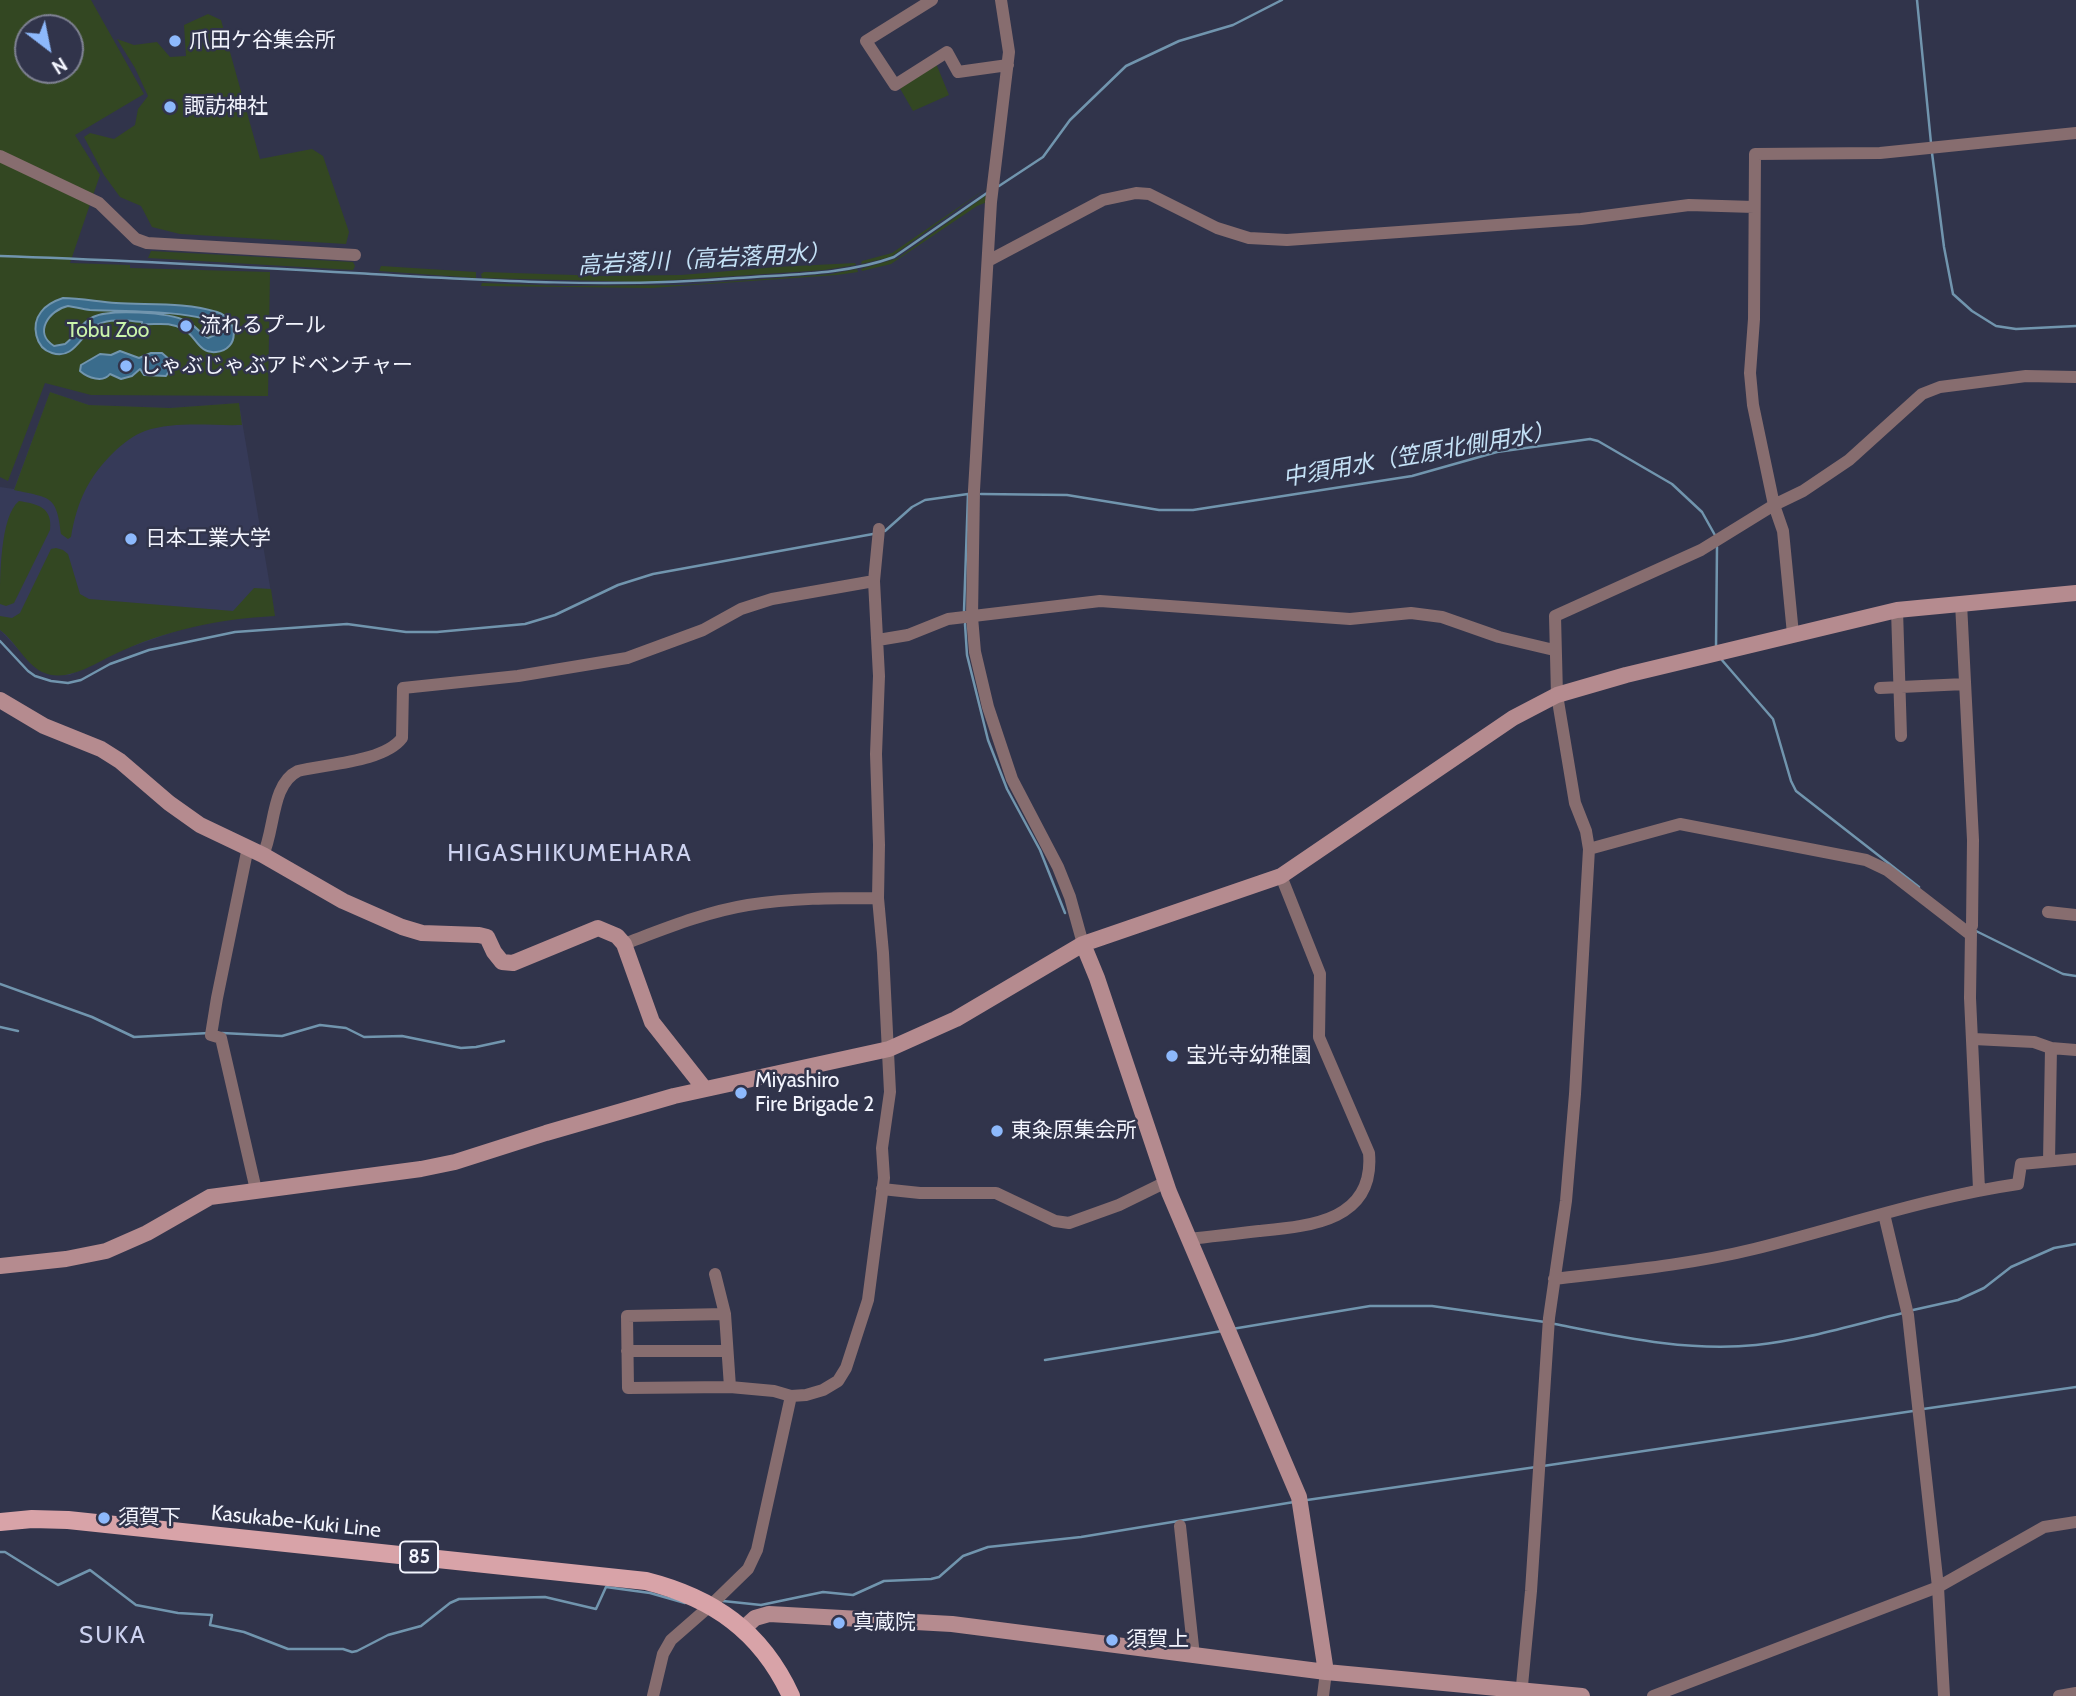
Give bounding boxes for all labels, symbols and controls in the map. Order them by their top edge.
north arrow [14,14,84,84]
place label: 爪田ケ谷集会所 [189,28,336,54]
marker: 爪田ケ谷集会所 [167,33,183,49]
text: N [48,52,71,79]
place label: 諏訪神社 [184,94,268,120]
marker: 諏訪神社 [162,99,178,115]
water label: 高岩落川（高岩落用水） [577,240,831,280]
place label: 流れるプール [200,313,326,339]
park label: Tobu Zoo [67,318,149,344]
marker: 流れるプール [178,318,194,334]
place label: じゃぶじゃぶアドベンチャー [140,353,413,379]
marker: じゃぶじゃぶアドベンチャー [118,358,134,374]
water label: 中須用水（笠原北側用水） [1281,417,1557,493]
place label: 日本工業大学 [145,526,271,552]
marker: 日本工業大学 [123,531,139,547]
district label: HIGASHIKUMEHARA [449,840,691,868]
place label: 宝光寺幼稚園 [1186,1043,1312,1069]
marker: 宝光寺幼稚園 [1164,1048,1180,1064]
place label: Miyashiro Fire Brigade 2 [755,1068,874,1118]
marker: Miyashiro Fire Brigade 2 [733,1085,749,1101]
place label: 東粂原集会所 [1011,1118,1137,1144]
marker: 東粂原集会所 [989,1123,1005,1139]
street label: Kasukabe-Kuki Line [210,1501,382,1543]
place label: 須賀下 [118,1505,181,1531]
marker: 須賀下 [96,1510,112,1526]
road number: 85 [400,1541,438,1572]
place label: 真蔵院 [853,1610,916,1636]
marker: 真蔵院 [831,1615,847,1631]
district label: SUKA [80,1622,146,1650]
place label: 須賀上 [1126,1627,1189,1653]
marker: 須賀上 [1104,1632,1120,1648]

